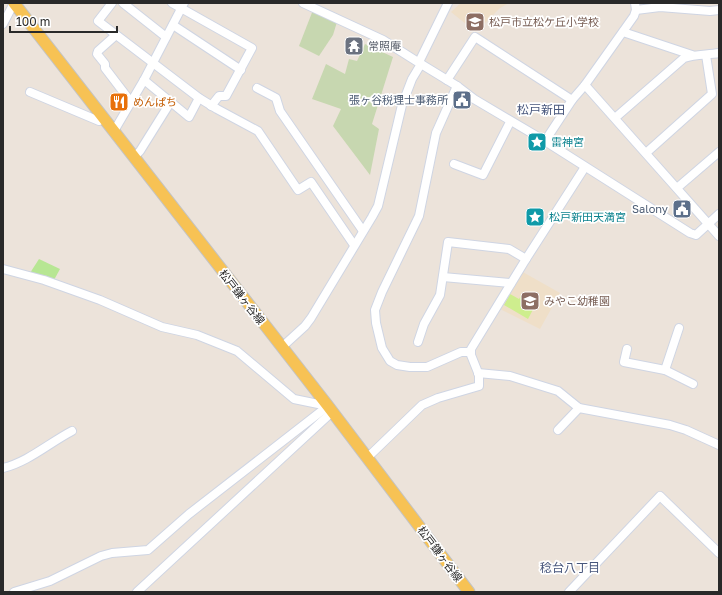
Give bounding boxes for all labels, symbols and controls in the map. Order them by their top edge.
scale bar [10,8,117,34]
school or university icon: 松戸市立松ケ丘小学校 [464,11,486,33]
text: 100 m [16,14,50,29]
place label: 松戸市立松ケ丘小学校 [489,15,599,28]
temple icon: 常照庵 [343,35,365,57]
place label: 常照庵 [368,39,401,52]
public building icon: 張ヶ谷税理士事務所 [451,89,473,111]
restaurant icon: めんぱち [108,91,130,113]
place label: 張ヶ谷税理士事務所 [349,93,449,106]
place label: めんぱち [133,95,177,108]
district label: 松戸新田 [517,102,565,117]
place icon: 雷神宮 [526,131,548,153]
place label: 雷神宮 [551,135,584,148]
public building icon: Salony [671,198,693,220]
place label: Salony [632,202,668,215]
place icon: 松戸新田天満宮 [524,206,546,228]
place label: 松戸新田天満宮 [549,210,626,223]
street label: 松戸鎌ヶ谷線 [217,267,268,327]
school or university icon: みやこ幼稚園 [519,290,541,312]
place label: みやこ幼稚園 [544,294,610,307]
street label: 松戸鎌ヶ谷線 [415,523,465,584]
district label: 稔台八丁目 [540,560,600,575]

